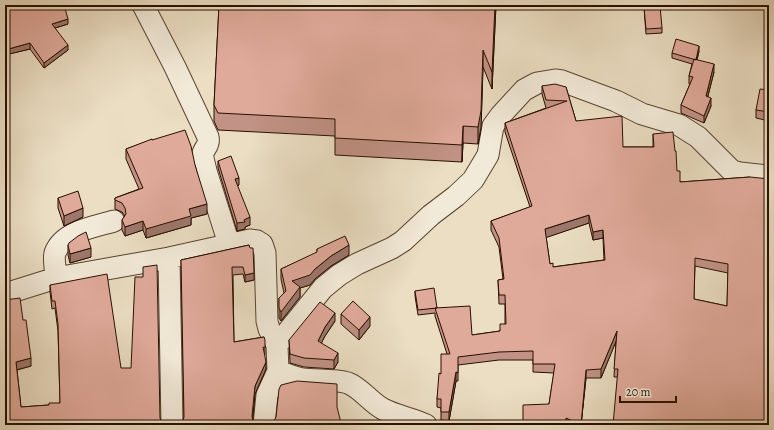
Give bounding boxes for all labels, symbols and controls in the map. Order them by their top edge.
scale bar [620,378,676,404]
text: 20 m [626,384,650,400]

